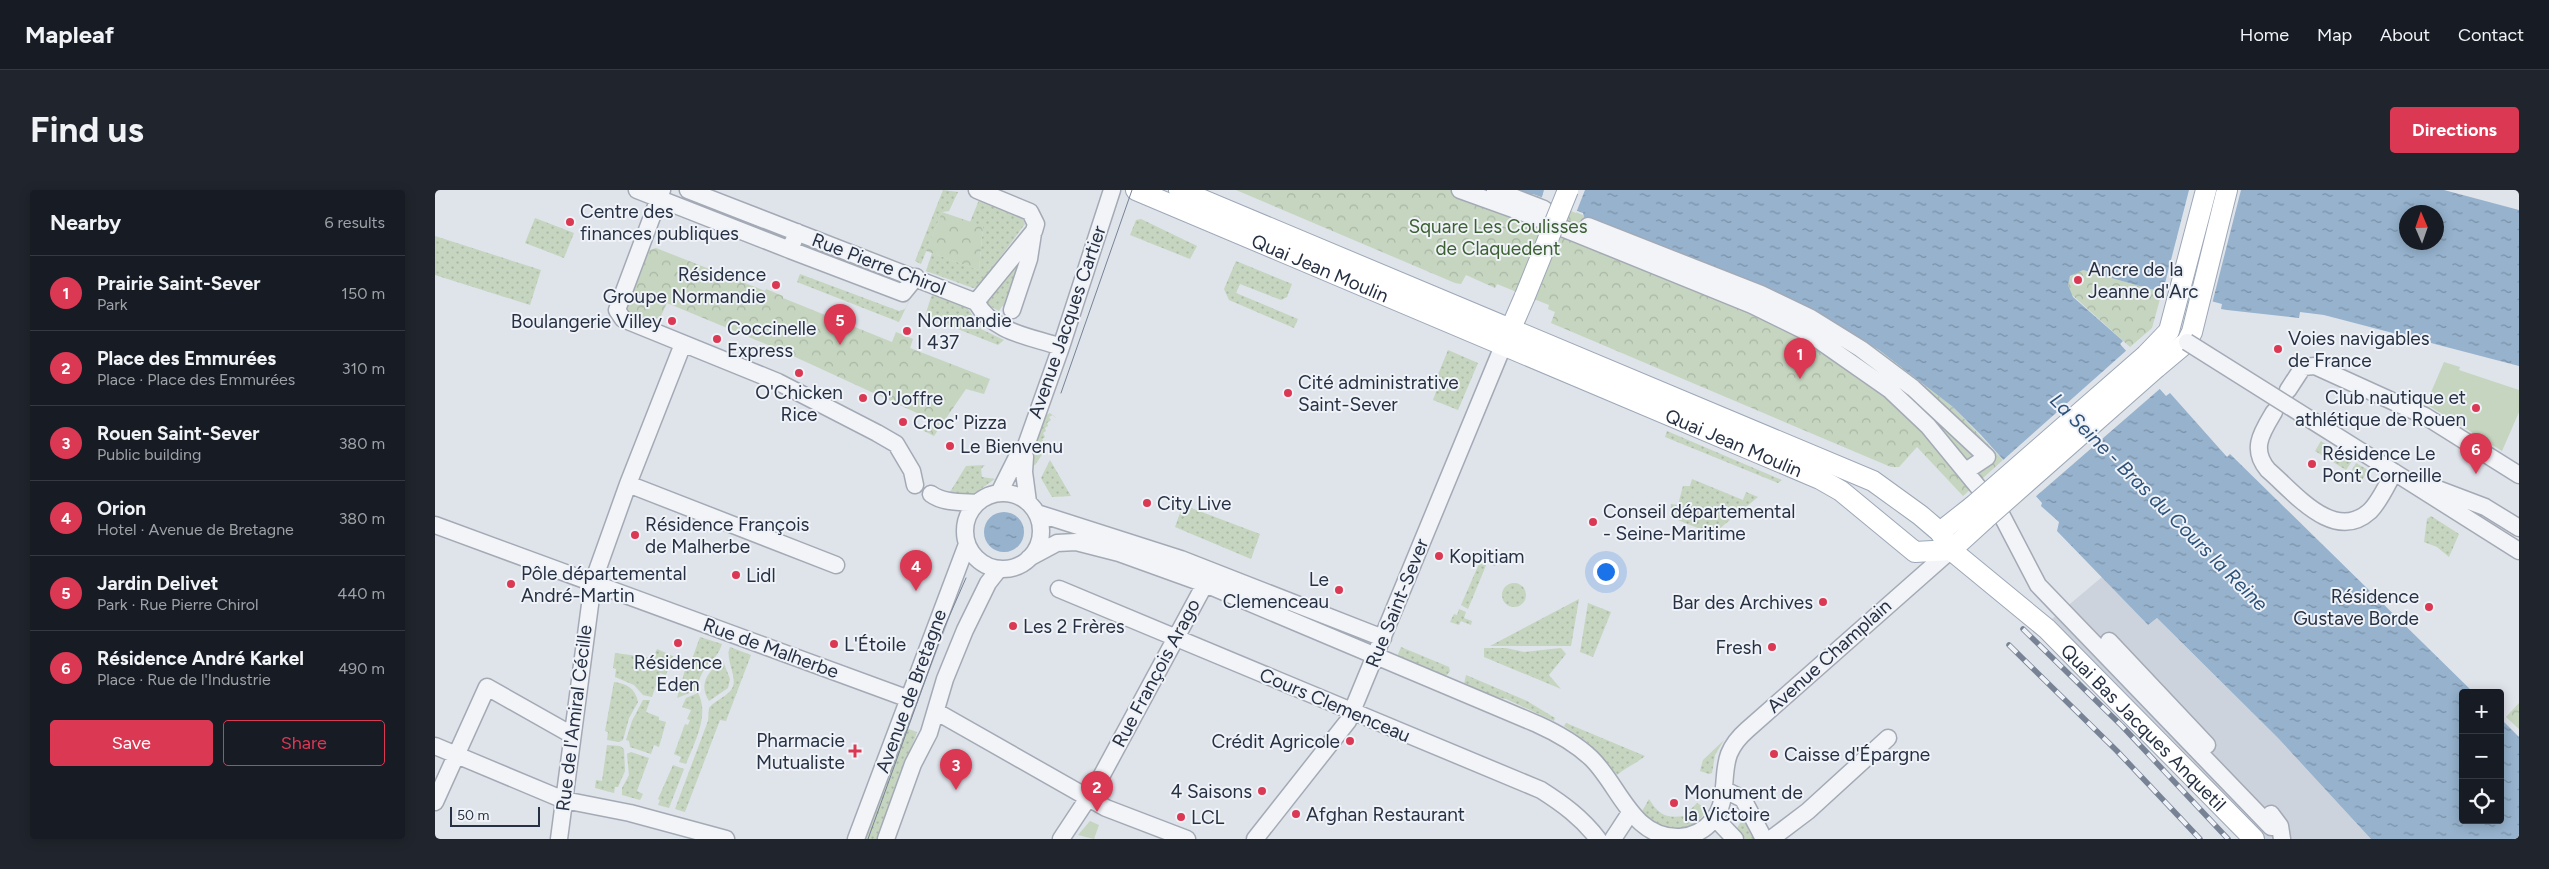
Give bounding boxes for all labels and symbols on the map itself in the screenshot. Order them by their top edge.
place label: Centre des finances publiques [580,200,739,245]
north arrow [2399,205,2444,250]
park label: Square Les Coulisses de Claquedent [1408,215,1588,260]
marker: Centre des finances publiques [564,216,576,228]
street label: Avenue Jacques Cartier [1023,222,1111,421]
street label: Rue Pierre Chirol [809,228,949,300]
street label: Quai Jean Moulin [1248,229,1392,307]
place label: Ancre de la Jeanne d'Arc [2088,258,2199,303]
place label: Résidence Groupe Normandie [603,263,766,308]
marker: Ancre de la Jeanne d'Arc [2072,274,2084,286]
marker: Résidence Groupe Normandie [770,279,782,291]
pin: 5 [824,304,856,345]
place label: Normandie I 437 [917,309,1012,354]
place label: Boulangerie Villey [511,310,662,333]
marker: Boulangerie Villey [666,315,678,327]
place label: Coccinelle Express [727,317,816,362]
marker: Normandie I 437 [901,325,913,337]
place label: Voies navigables de France [2288,327,2430,372]
marker: Coccinelle Express [711,333,723,345]
pin: 1 [1784,338,1816,379]
marker: Voies navigables de France [2272,343,2284,355]
marker: O'Chicken Rice [793,367,805,379]
place label: Cité administrative Saint-Sever [1298,371,1459,416]
place label: O'Chicken Rice [755,381,843,426]
place label: Club nautique et athlétique de Rouen [2295,386,2466,431]
place label: O'Joffre [873,387,943,410]
marker: Cité administrative Saint-Sever [1282,387,1294,399]
water label: La Seine - Bras du Cours la Reine [2045,388,2273,616]
marker: O'Joffre [857,392,869,404]
marker: Club nautique et athlétique de Rouen [2470,402,2482,414]
street label: Quai Jean Moulin [1662,404,1806,482]
place label: Croc' Pizza [913,411,1007,434]
marker: Croc' Pizza [897,416,909,428]
pin: 6 [2460,433,2492,474]
place label: Le Bienvenu [960,435,1063,458]
marker: Le Bienvenu [944,440,956,452]
place label: Résidence Le Pont Corneille [2322,442,2442,487]
marker: Résidence Le Pont Corneille [2306,458,2318,470]
place label: City Live [1157,492,1231,515]
marker: City Live [1141,497,1153,509]
place label: Conseil départemental - Seine-Maritime [1603,500,1795,545]
place label: Résidence François de Malherbe [645,513,810,558]
marker: Conseil départemental - Seine-Maritime [1587,516,1599,528]
marker: Résidence François de Malherbe [629,529,641,541]
street label: Rue Saint-Sever [1361,535,1434,671]
place label: Kopitiam [1449,545,1525,568]
pin: 4 [900,550,932,591]
marker: Kopitiam [1433,550,1445,562]
your location [1593,559,1619,585]
place label: Pôle départemental André-Martin [521,562,687,607]
place label: Lidl [746,564,776,587]
place label: Le Clemenceau [1223,568,1329,613]
marker: Lidl [730,569,742,581]
marker: Pôle départemental André-Martin [505,578,517,590]
marker: Le Clemenceau [1333,584,1345,596]
place label: Résidence Gustave Borde [2293,585,2419,630]
place label: Bar des Archives [1672,591,1813,614]
street label: Avenue Champlain [1762,594,1896,718]
street label: Rue François Arago [1107,595,1205,751]
marker: Bar des Archives [1817,596,1829,608]
marker: Résidence Gustave Borde [2423,601,2435,613]
street label: Avenue de Bretagne [871,606,951,776]
street label: Rue de Malherbe [700,613,842,683]
place label: Les 2 Frères [1023,615,1125,638]
marker: Les 2 Frères [1007,620,1019,632]
street label: Rue de l'Amiral Cécille [551,623,597,813]
place label: L'Étoile [844,633,906,656]
place label: Fresh [1716,636,1762,659]
marker: Résidence Eden [672,637,684,649]
marker: L'Étoile [828,638,840,650]
street label: Quai Bas Jacques Anquetil [2056,639,2231,816]
marker: Fresh [1766,641,1778,653]
place label: Résidence Eden [634,651,722,696]
street label: Cours Clemenceau [1256,663,1414,747]
place label: Pharmacie Mutualiste [756,729,845,774]
place label: Crédit Agricole [1211,730,1340,753]
marker: Crédit Agricole [1344,735,1356,747]
place label: Caisse d'Épargne [1784,743,1930,766]
marker: Pharmacie Mutualiste [849,745,861,757]
marker: Caisse d'Épargne [1768,748,1780,760]
pin: 3 [940,749,972,790]
pin: 2 [1081,771,1113,812]
place label: 4 Saisons [1170,780,1252,803]
place label: Monument de la Victoire [1684,781,1803,826]
marker: 4 Saisons [1256,785,1268,797]
marker: Monument de la Victoire [1668,797,1680,809]
place label: Afghan Restaurant [1306,803,1465,826]
scale bar [450,804,540,827]
place label: LCL [1191,806,1225,829]
marker: Afghan Restaurant [1290,808,1302,820]
marker: LCL [1175,811,1187,823]

